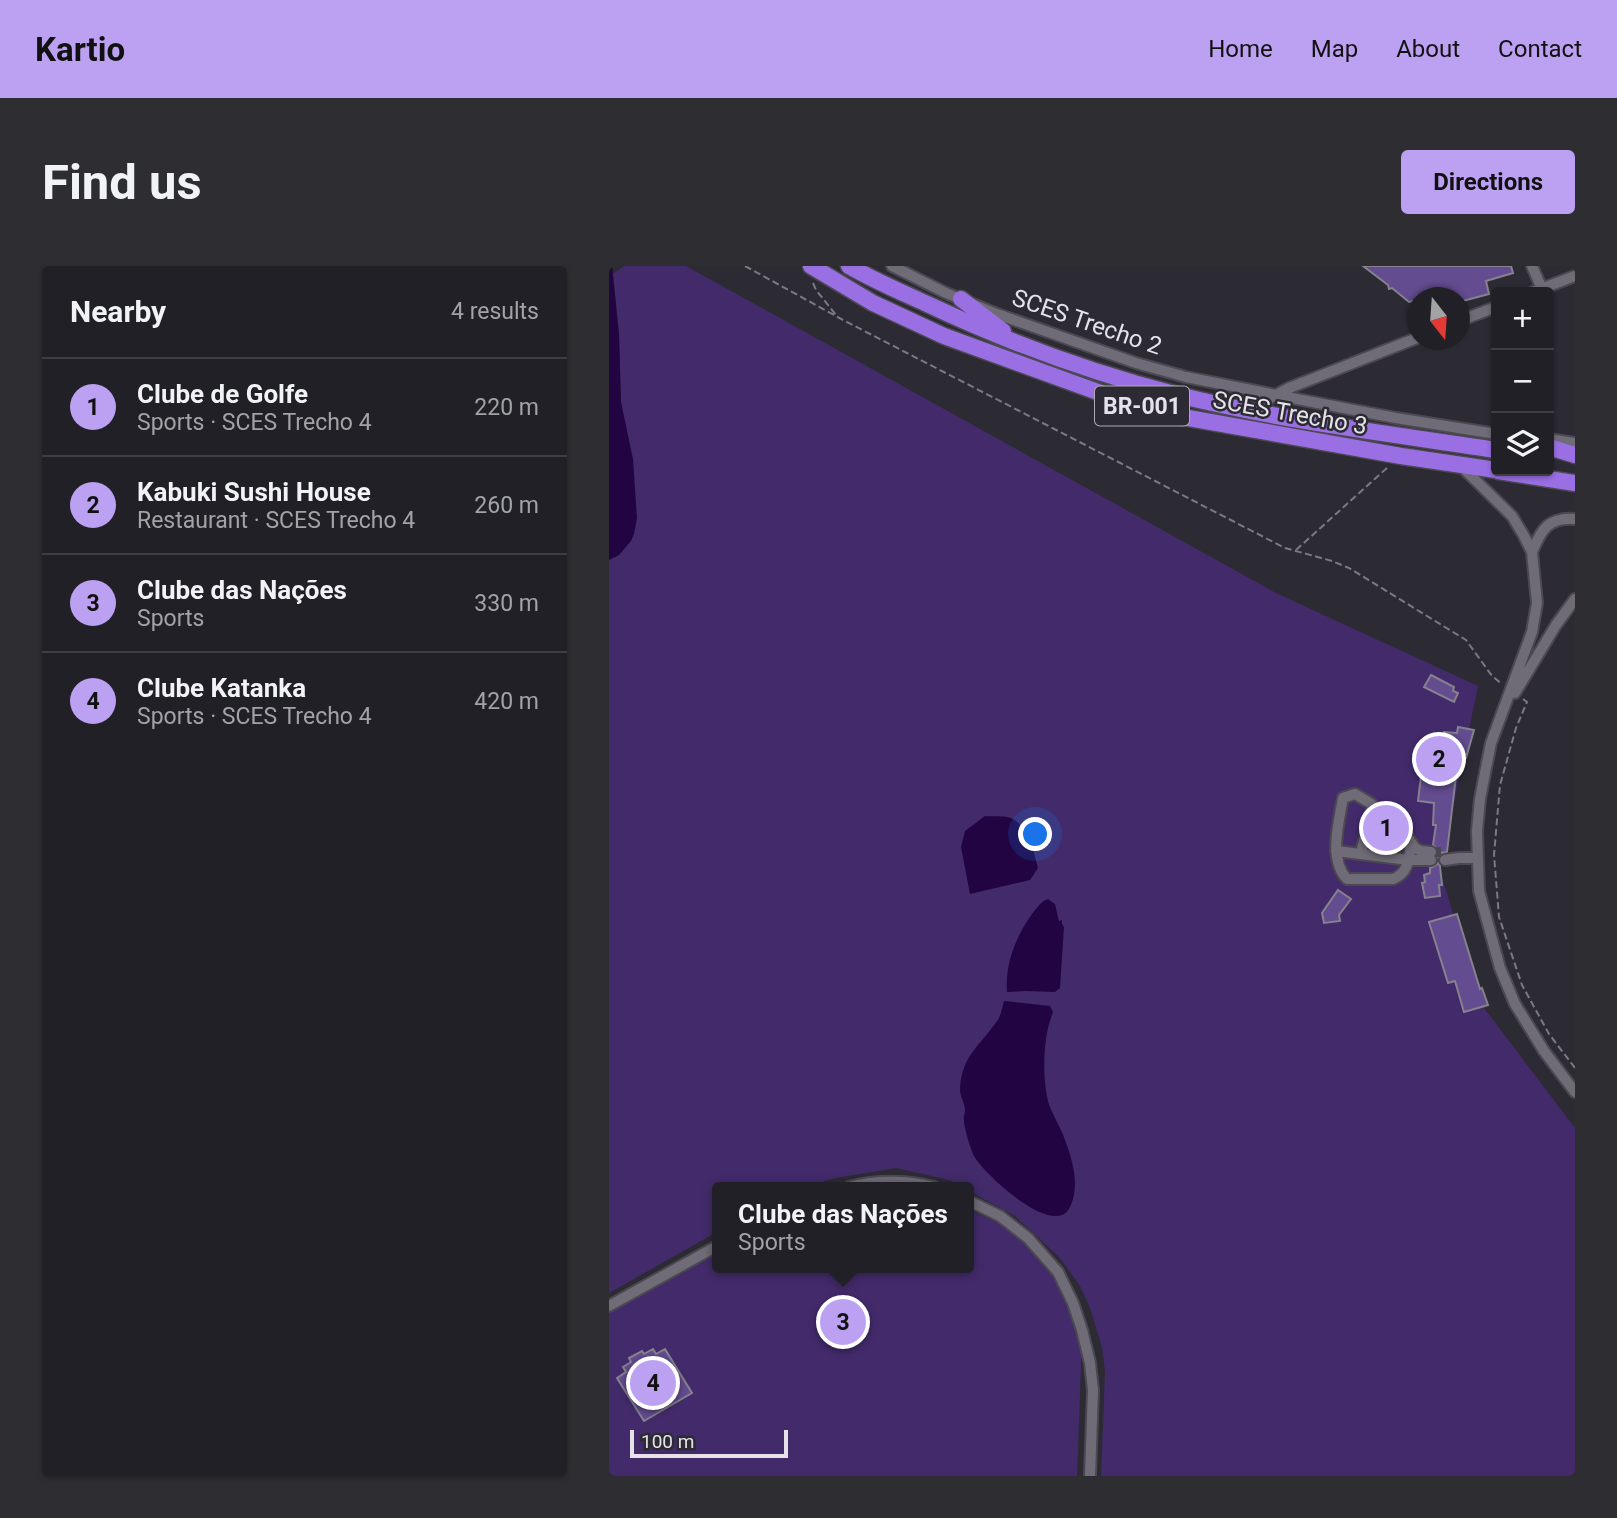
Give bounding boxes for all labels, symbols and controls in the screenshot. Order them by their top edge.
text: Kartio [35,30,125,69]
text: Home [1208,35,1273,63]
text: Map [1311,35,1358,63]
text: About [1396,35,1460,63]
text: Contact [1498,35,1582,63]
button: Directions [1401,150,1575,214]
text: Find us [42,154,202,211]
street label: SCES Trecho 2 [1009,283,1165,361]
north arrow [1407,287,1470,350]
map controls [1491,287,1554,476]
button: + [1491,287,1554,350]
text: Nearby [70,294,166,329]
text: 4 results [451,298,539,325]
button: − [1491,350,1554,413]
text: Clube de Golfe [137,379,308,409]
road number: BR-001 [1095,386,1189,426]
street label: SCES Trecho 3 [1211,386,1369,440]
text: 1 [86,394,100,421]
text: 220 m [474,394,539,421]
text: Sports · SCES Trecho 4 [137,409,372,436]
button: layers [1491,413,1554,476]
text: Kabuki Sushi House [137,477,371,507]
text: 2 [86,492,100,519]
text: 260 m [474,492,539,519]
text: Restaurant · SCES Trecho 4 [137,507,415,534]
text: Clube das Nações [137,575,347,605]
text: 3 [86,590,100,617]
text: 330 m [474,590,539,617]
text: Sports [137,605,204,632]
text: Clube Katanka [137,673,306,703]
text: 4 [86,688,100,715]
text: 420 m [474,688,539,715]
text: Sports · SCES Trecho 4 [137,703,372,730]
pin: 2 [1416,733,1462,785]
pin: 1 [1363,802,1409,854]
your location [1018,817,1052,851]
popup [712,1182,974,1273]
text: Clube das Nações [738,1199,948,1229]
text: Sports [738,1229,806,1256]
pin: 3 [820,1296,866,1348]
pin: 4 [630,1357,676,1409]
scale bar [630,1427,787,1459]
text: 100 m [641,1430,694,1453]

